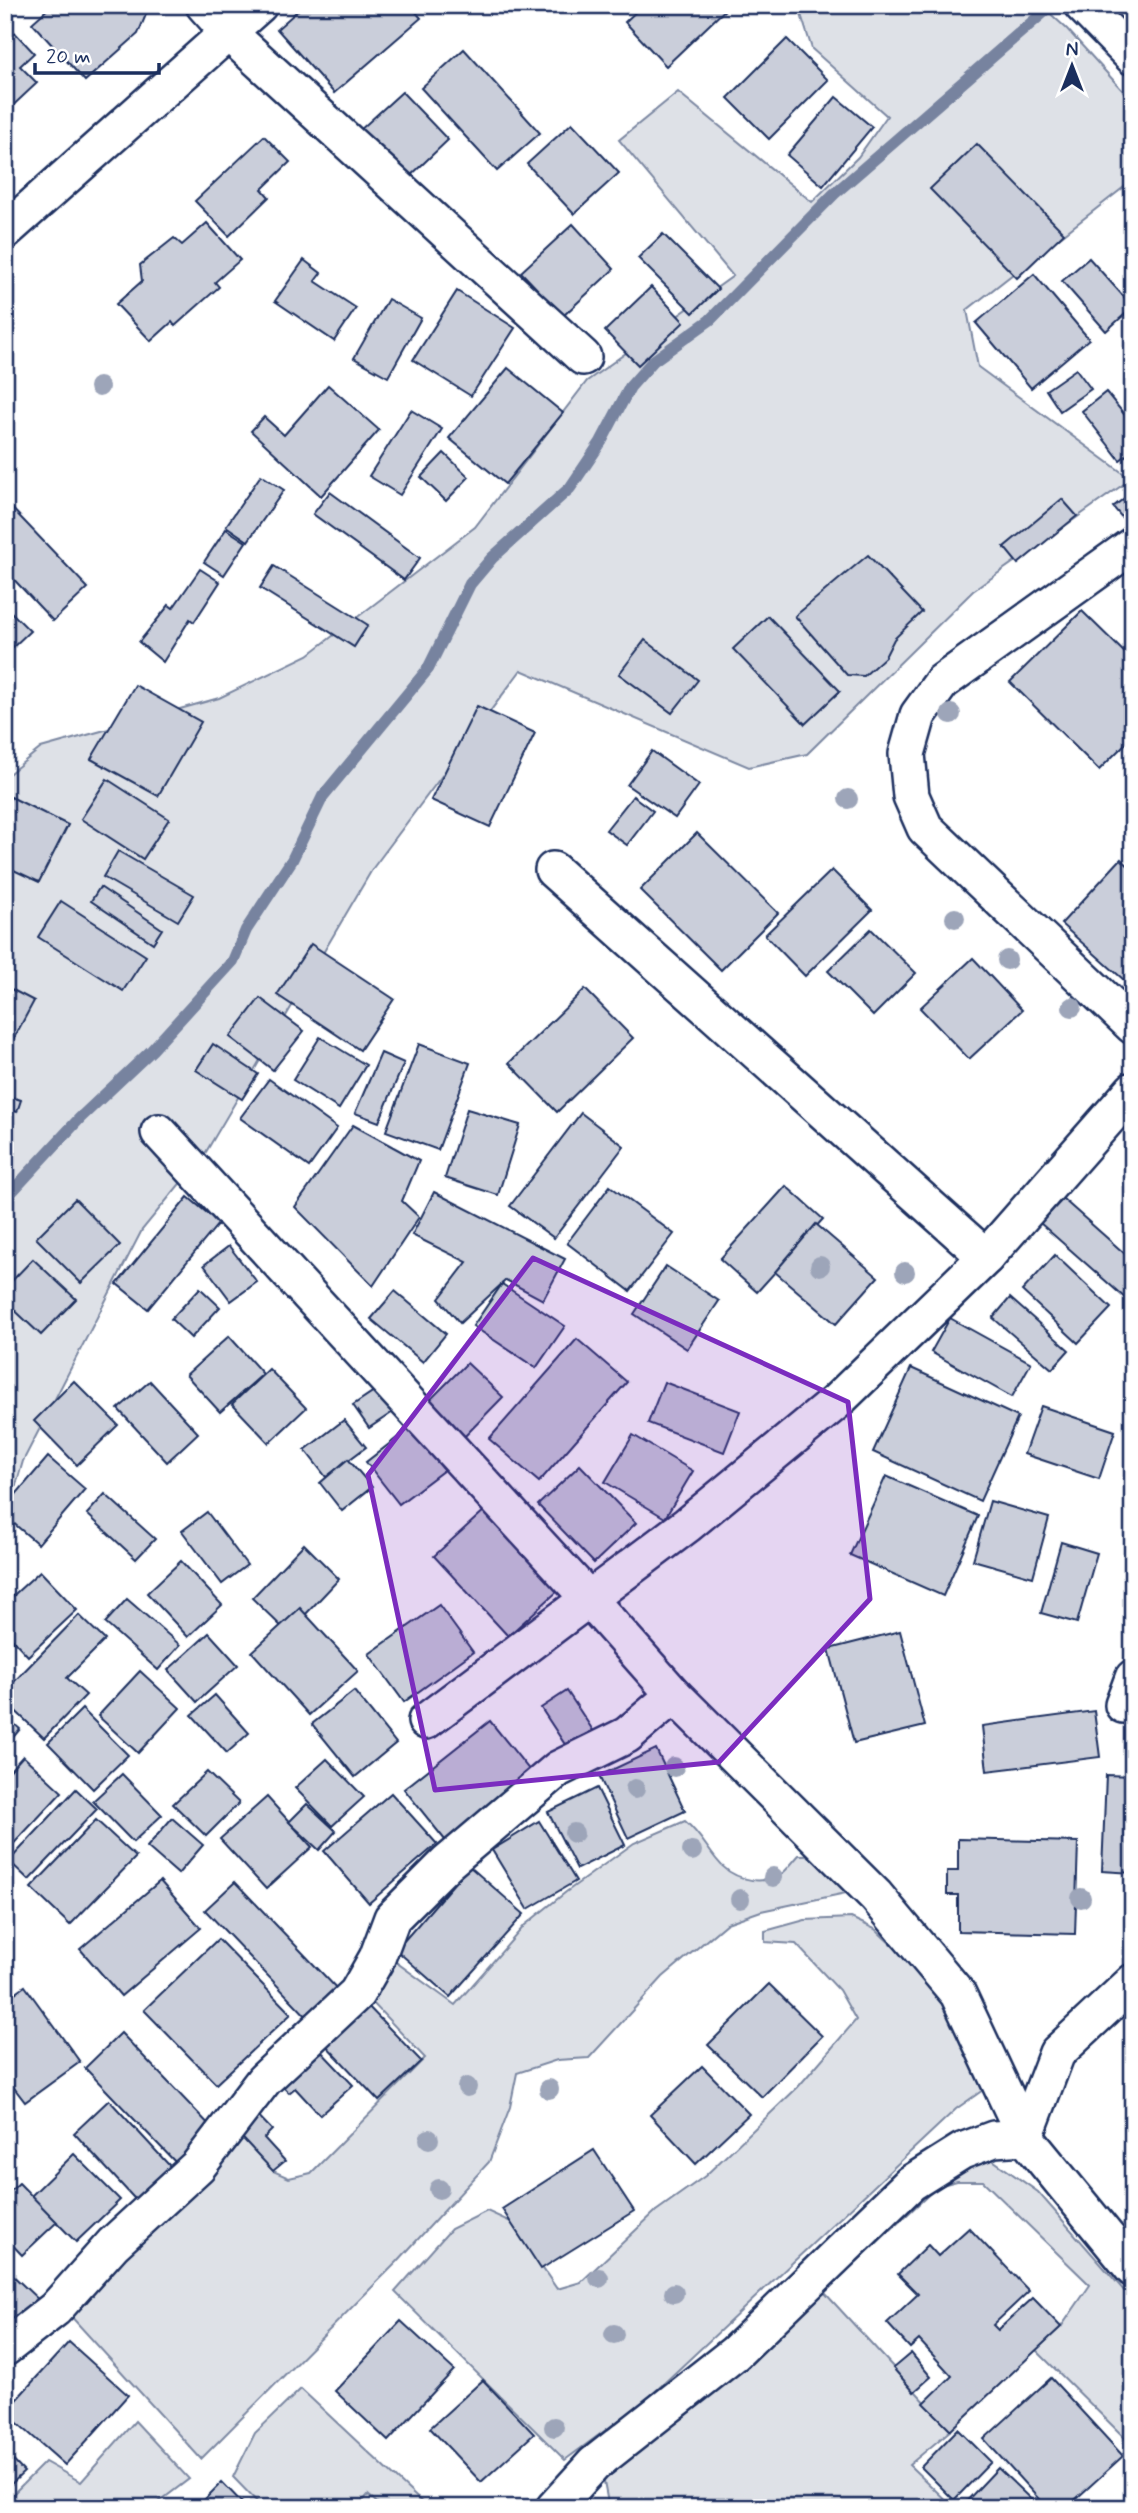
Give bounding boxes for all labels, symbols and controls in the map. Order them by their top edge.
scale bar [35,32,159,76]
north arrow [1036,32,1106,102]
text: N [1066,38,1078,63]
text: 20 m [46,43,91,71]

